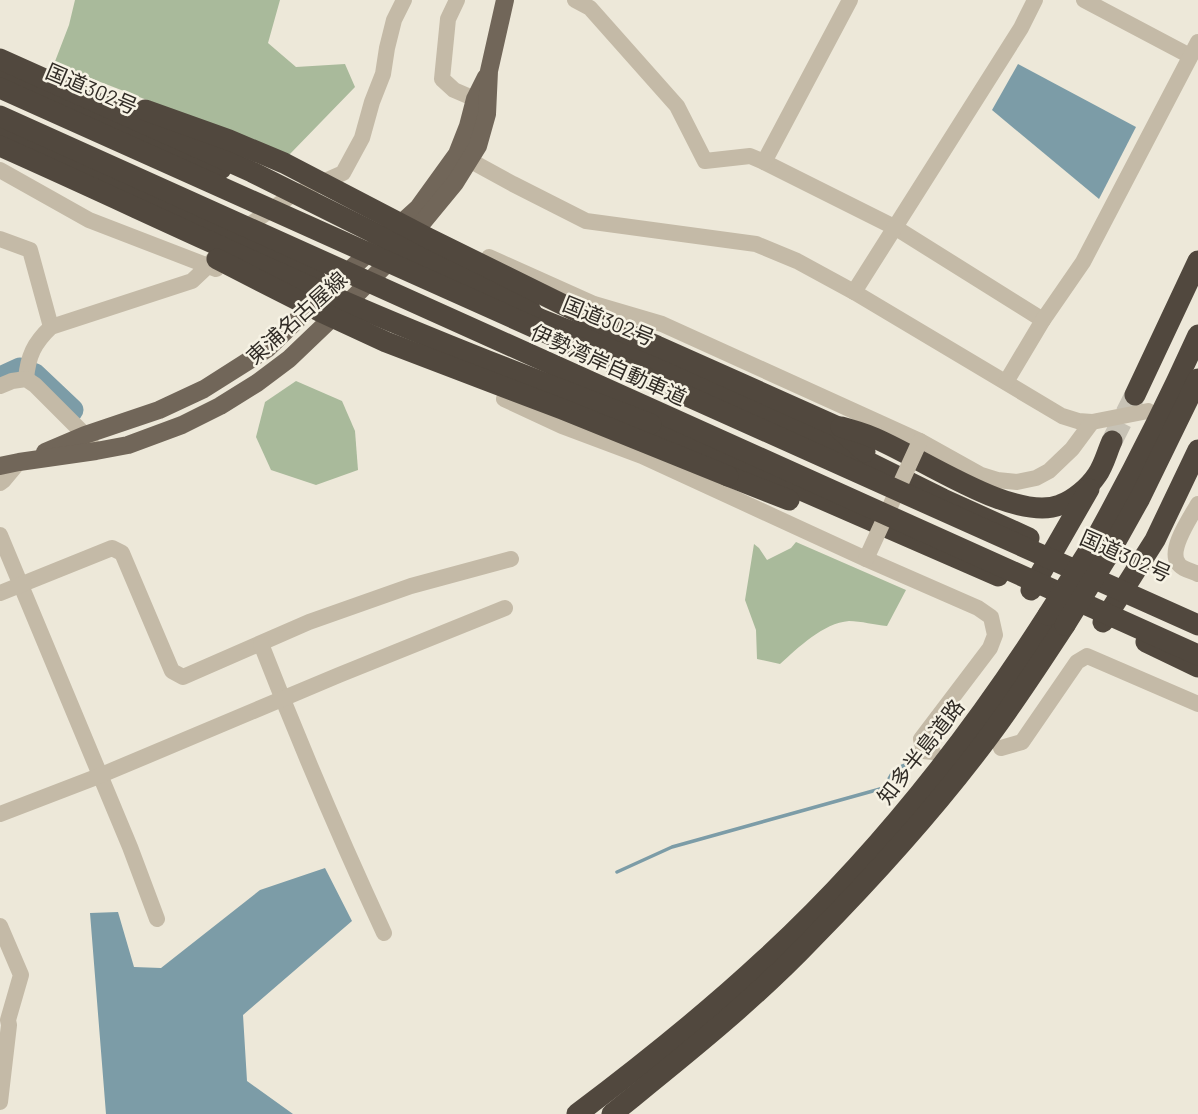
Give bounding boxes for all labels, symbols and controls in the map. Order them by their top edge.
street label: 国道302号 [43,58,141,118]
street label: 東浦名古屋線 [241,266,351,368]
street label: 国道302号 [559,290,659,350]
street label: 伊勢湾岸自動車道 [527,318,691,410]
street label: 国道302号 [1077,524,1175,586]
street label: 知多半島道路 [871,694,969,808]

